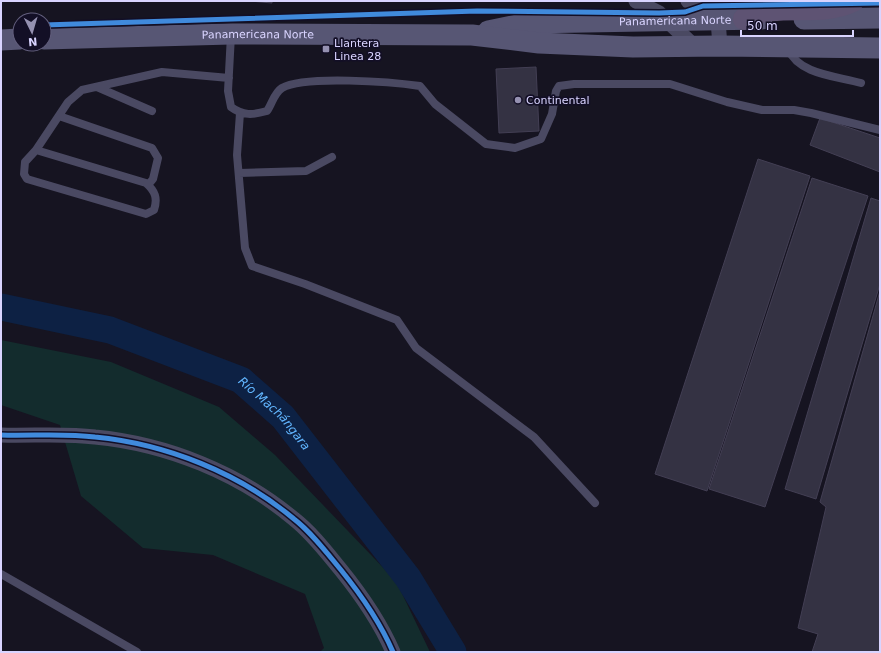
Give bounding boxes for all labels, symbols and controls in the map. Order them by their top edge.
north arrow [12,12,52,52]
scale bar [741,12,853,38]
street label: Panamericana Norte [619,14,732,28]
text: 50 m [747,19,778,33]
street label: Panamericana Norte [202,28,314,42]
text: N [28,35,38,48]
place label: Llantera Linea 28 [334,37,381,63]
marker: Llantera Linea 28 [321,44,331,54]
place label: Continental [526,94,590,107]
marker: Continental [513,95,523,105]
water label: Río Machángara [236,374,313,453]

